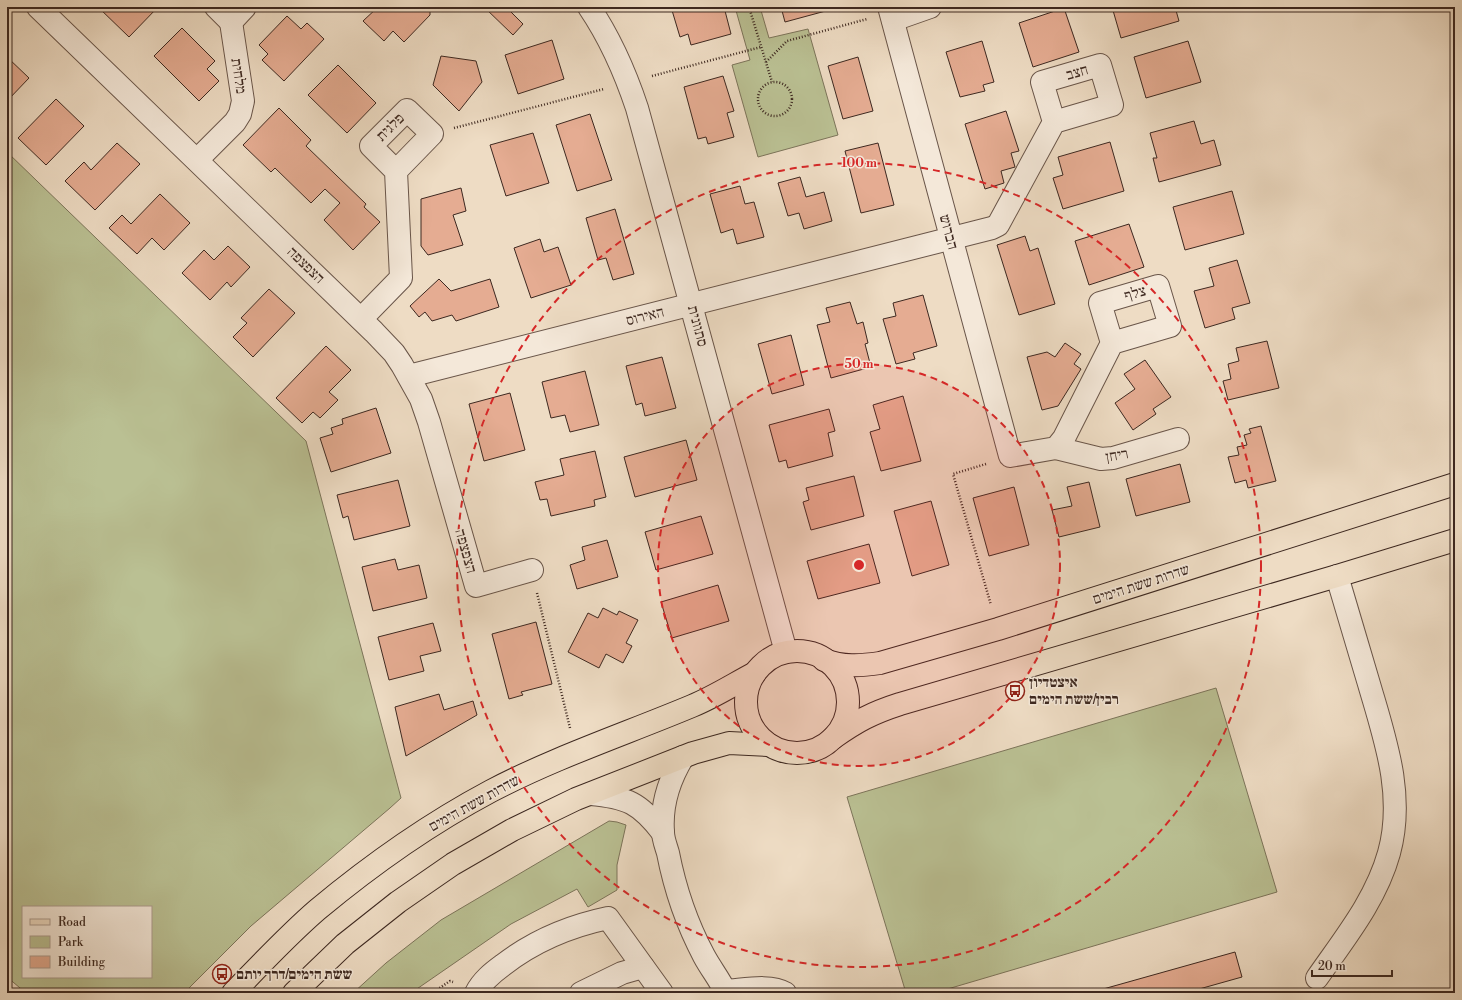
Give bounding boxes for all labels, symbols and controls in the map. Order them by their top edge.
street label: מלחית [226,57,251,95]
street label: חצב [1064,60,1091,85]
street label: פלגית [372,109,409,146]
text: 100 m [841,156,877,171]
street label: הברוש [935,212,962,252]
street label: הצפצפה [283,243,329,288]
street label: צלף [1122,281,1148,306]
street label: האירוס [624,303,666,330]
street label: סתוונית [683,303,712,349]
text: 50 m [844,357,874,372]
street label: ריחן [1104,444,1130,467]
street label: הצפצפה [450,527,481,576]
centre of rings [852,558,866,572]
street label: שדרות ששת הימים [1090,560,1192,609]
place label: איצטדיון רבין/ששת הימים [1029,673,1119,709]
bus stop icon: איצטדיון רבין/ששת הימים [1004,680,1026,702]
street label: שדרות ששת הימים [426,771,523,836]
legend [22,906,152,978]
text: Road [58,915,86,930]
text: Park [58,935,84,950]
scale bar [1312,952,1392,978]
text: Building [57,955,106,970]
text: 20 m [1318,959,1346,974]
bus stop icon: ששת הימים/דרך יותם [211,963,233,985]
place label: ששת הימים/דרך יותם [236,965,352,984]

